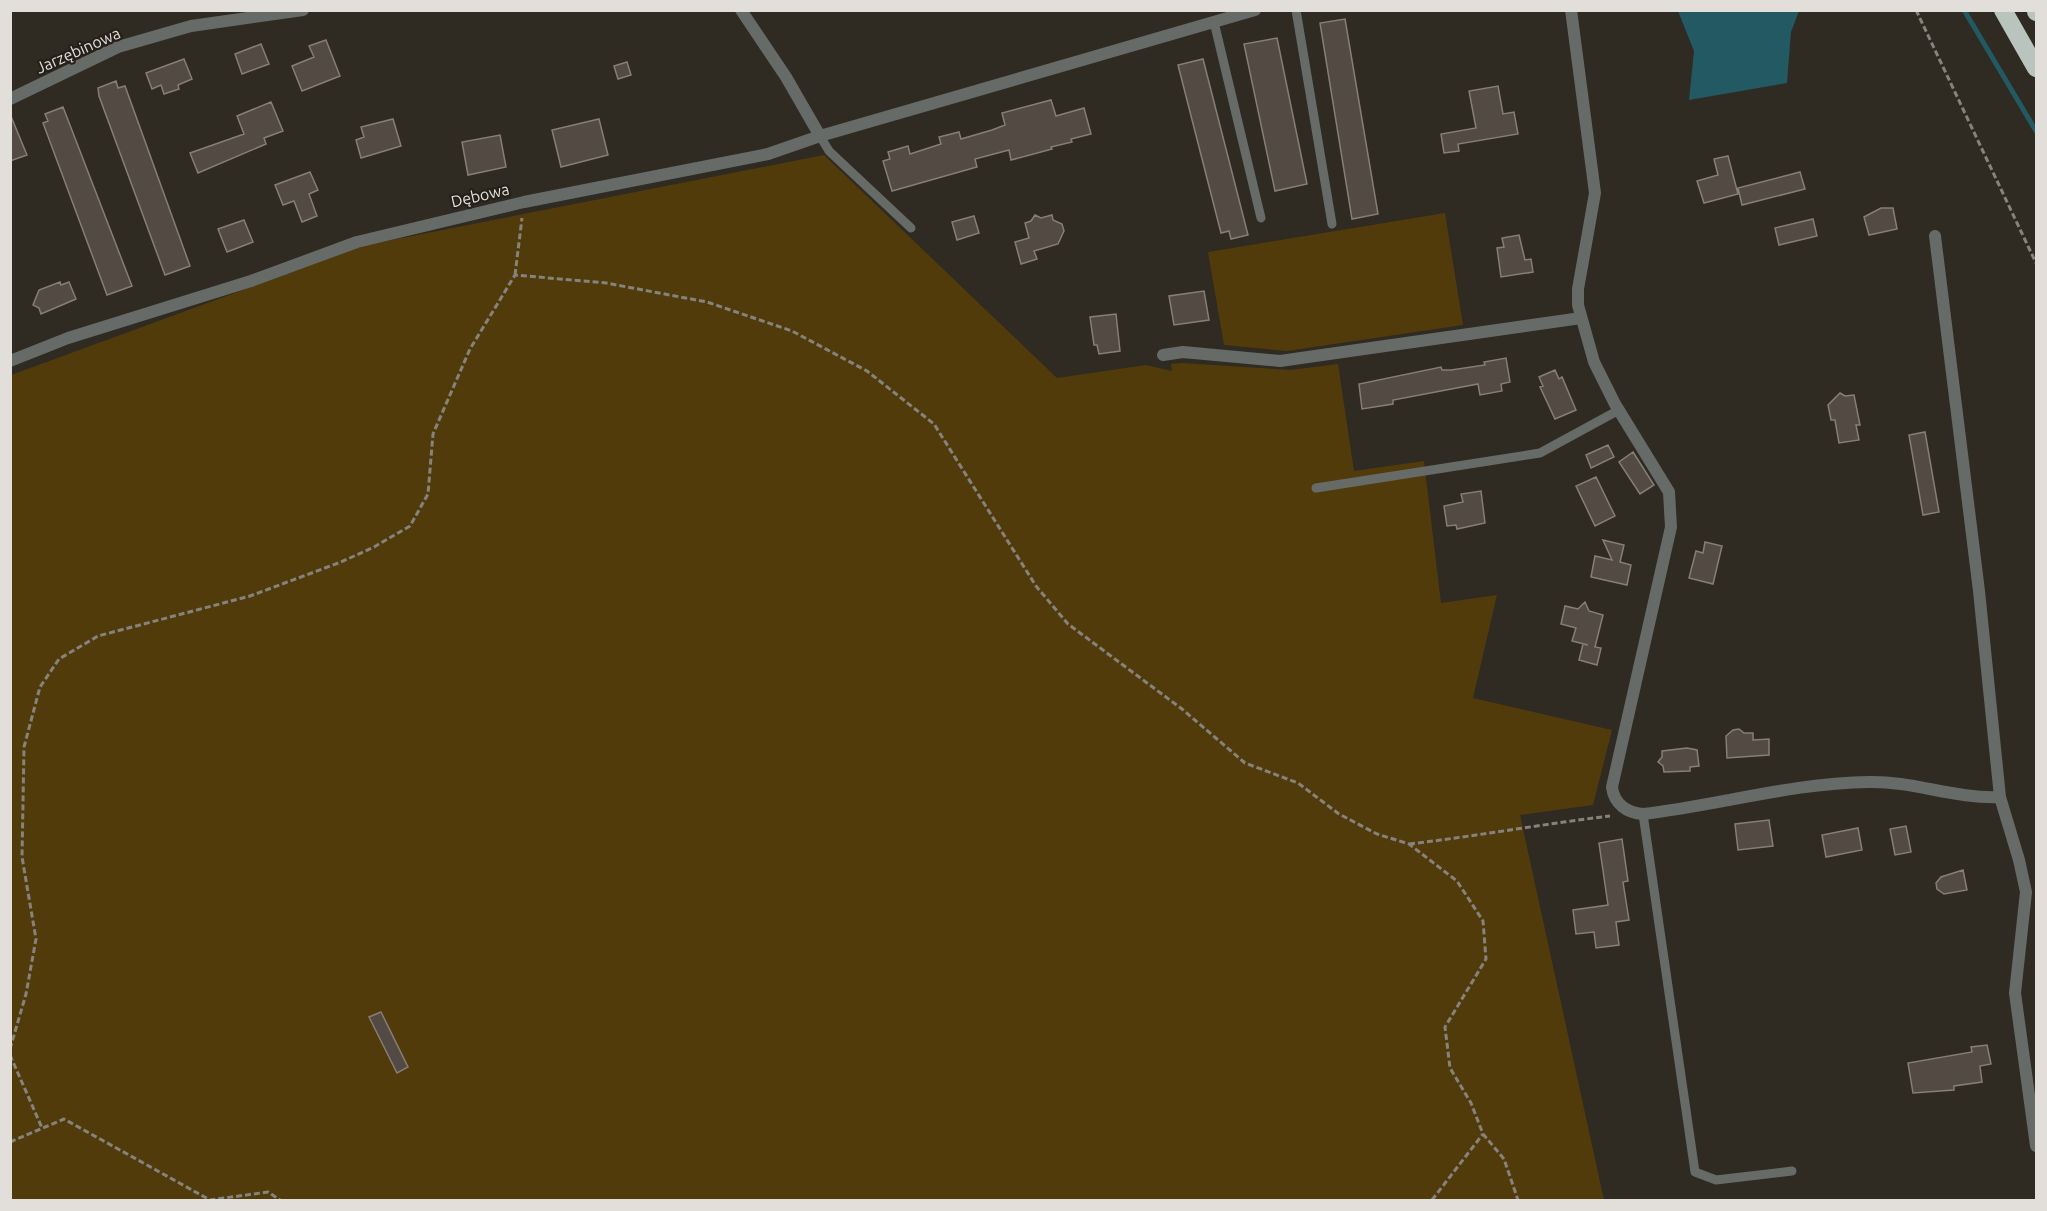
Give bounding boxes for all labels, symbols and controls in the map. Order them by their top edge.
street label: Jarzębinowa [33,23,123,77]
street label: Dębowa [449,180,511,210]

